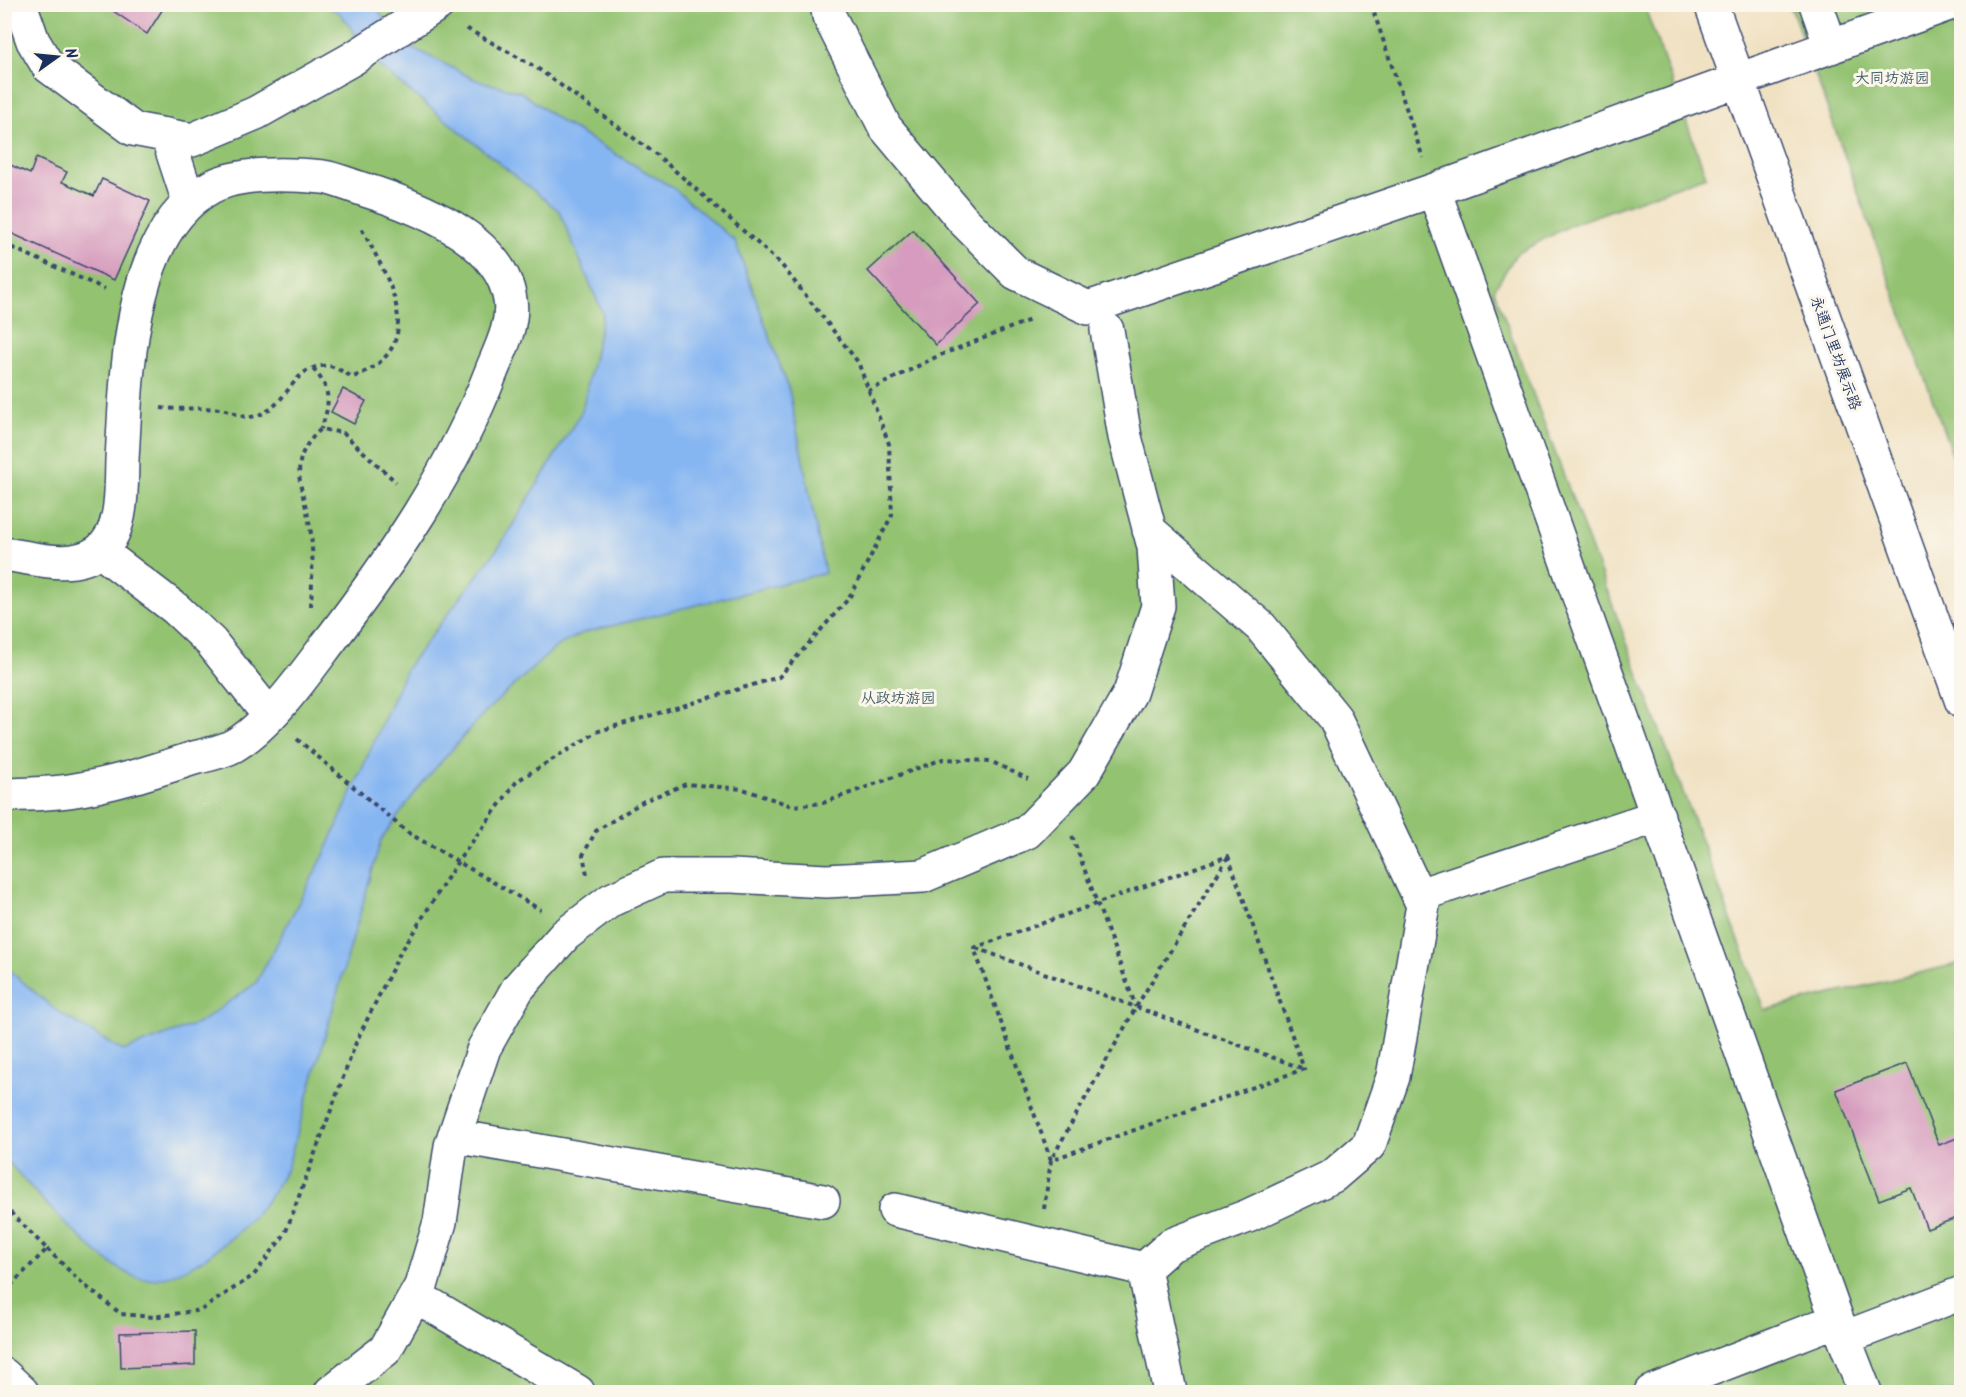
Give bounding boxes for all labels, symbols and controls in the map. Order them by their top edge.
north arrow [27,27,87,87]
text: N [57,45,83,62]
park label: 大同坊游园 [1854,67,1930,91]
street label: 永通门里坊展示路 [1803,293,1867,414]
park label: 从政坊游园 [860,687,936,711]

